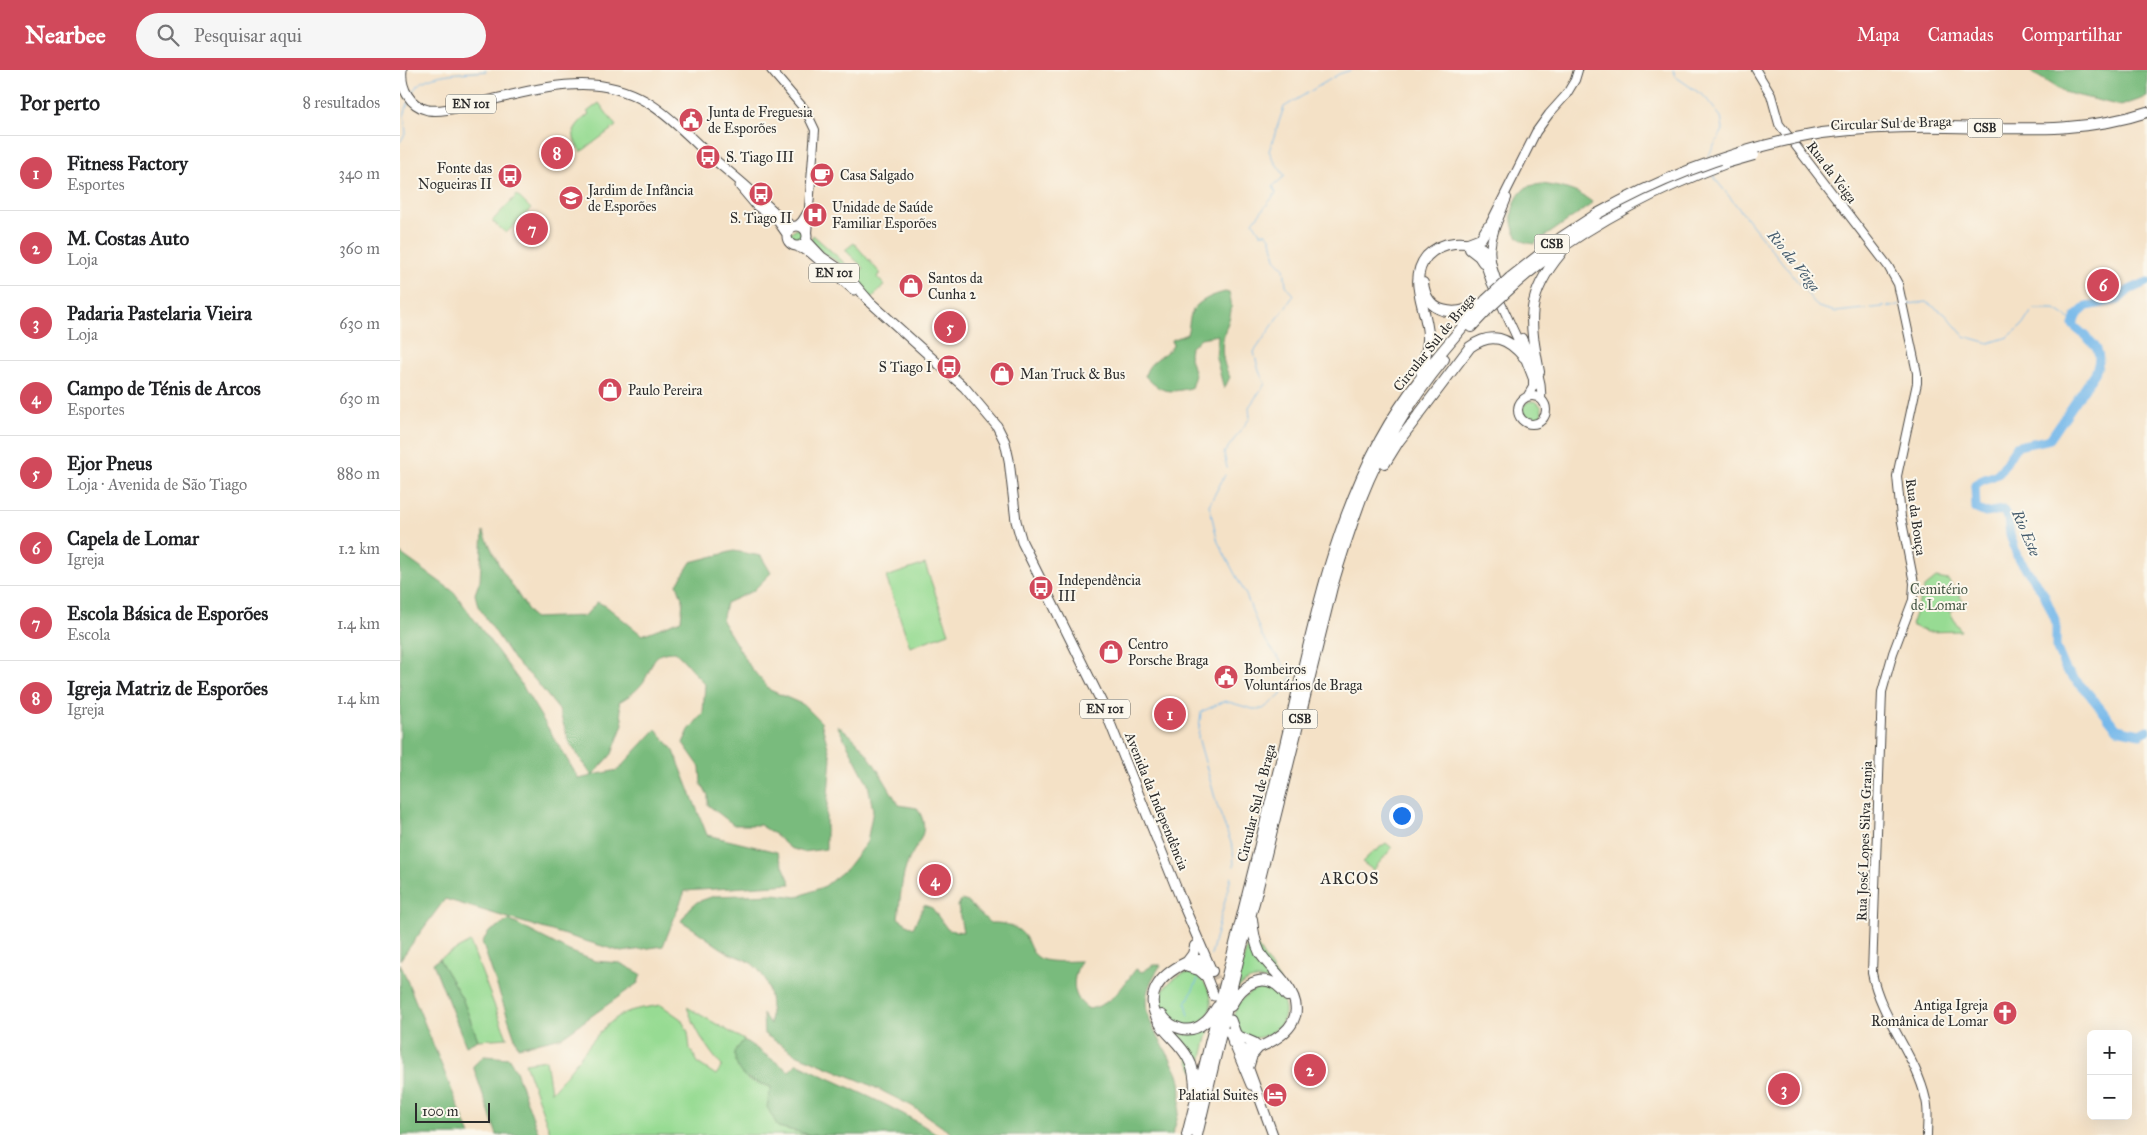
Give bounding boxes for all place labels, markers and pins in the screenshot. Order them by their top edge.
place label: Junta de Freguesia de Esporões [706,104,813,137]
public building icon: Junta de Freguesia de Esporões [678,107,704,133]
pin: 8 [541,134,573,172]
bus stop icon: S. Tiago III [695,144,721,170]
place label: S. Tiago III [726,149,794,166]
place label: Fonte das Nogueiras II [418,160,492,193]
cafe icon: Casa Salgado [809,162,835,188]
bus stop icon: Fonte das Nogueiras II [497,163,523,189]
place label: Casa Salgado [840,167,914,184]
bus stop icon: S. Tiago II [748,181,774,207]
place label: Jardim de Infância de Esporões [586,182,693,215]
school or university icon: Jardim de Infância de Esporões [558,185,584,211]
place label: Unidade de Saúde Familiar Esporões [832,199,937,232]
hospital icon: Unidade de Saúde Familiar Esporões [802,202,828,228]
pin: 7 [516,210,548,248]
place label: S. Tiago II [730,210,792,227]
pin: 6 [2087,266,2119,304]
place label: Santos da Cunha 2 [928,270,983,303]
shop icon: Santos da Cunha 2 [898,273,924,299]
pin: 5 [934,308,966,346]
bus stop icon: S Tiago I [936,354,962,380]
place label: S Tiago I [879,359,932,376]
shop icon: Man Truck & Bus [989,361,1015,387]
place label: Man Truck & Bus [1020,366,1125,383]
shop icon: Paulo Pereira [597,377,623,403]
place label: Paulo Pereira [628,382,703,399]
place label: Independência III [1058,572,1141,605]
bus stop icon: Independência III [1028,575,1054,601]
place label: Centro Porsche Braga [1128,636,1209,669]
shop icon: Centro Porsche Braga [1098,639,1124,665]
place label: Bombeiros Voluntários de Braga [1243,661,1362,694]
public building icon: Bombeiros Voluntários de Braga [1213,664,1239,690]
pin: 1 [1154,695,1186,733]
pin: 4 [919,861,951,899]
place label: Antiga Igreja Românica de Lomar [1871,997,1989,1030]
church icon: Antiga Igreja Românica de Lomar [1992,1000,2018,1026]
pin: 2 [1294,1051,1326,1089]
pin: 3 [1768,1070,1800,1108]
hotel icon: Palatial Suites [1262,1082,1288,1108]
place label: Palatial Suites [1178,1087,1258,1104]

